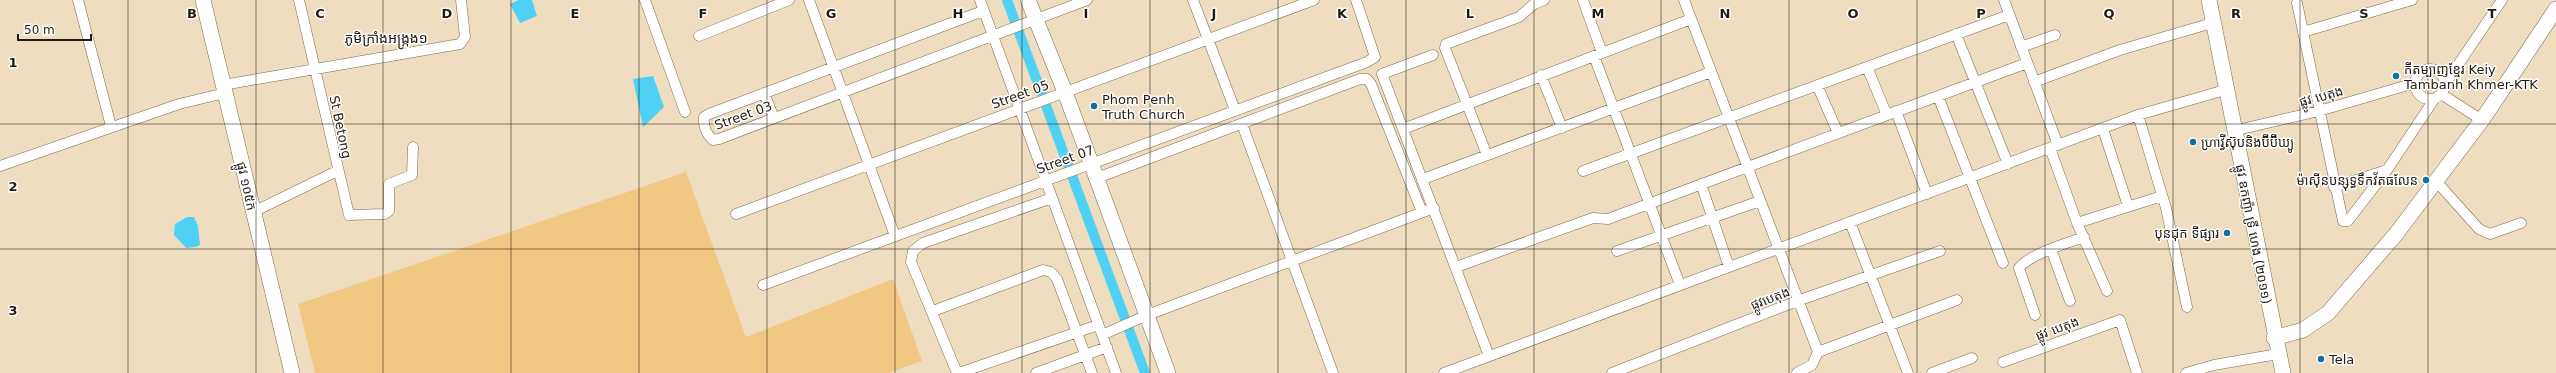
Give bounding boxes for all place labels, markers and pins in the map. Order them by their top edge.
place label: កីតម្បាញខ្មែរ Keiy Tambanh Khmer-KTK [2403,61,2538,92]
marker: កីតម្បាញខ្មែរ Keiy Tambanh Khmer-KTK [2391,71,2401,81]
place label: Phom Penh Truth Church [1101,92,1185,122]
marker: Phom Penh Truth Church [1089,101,1099,111]
place label: ហ្រាវ្វីស៊ុបនិងប៊ីប៊ីឃ្យូ [2201,133,2294,153]
marker: ហ្រាវ្វីស៊ុបនិងប៊ីប៊ីឃ្យូ [2188,137,2198,147]
place label: ម៉ាស៊ីនបន្សុទ្ធទឹកវ័តធលែន [2297,171,2418,191]
marker: ម៉ាស៊ីនបន្សុទ្ធទឹកវ័តធលែន [2421,175,2431,185]
place label: បុនជុក ទីផ្សារ [2154,225,2219,242]
marker: បុនជុក ទីផ្សារ [2222,228,2232,238]
place label: Tela [2328,352,2354,367]
marker: Tela [2316,354,2326,364]

